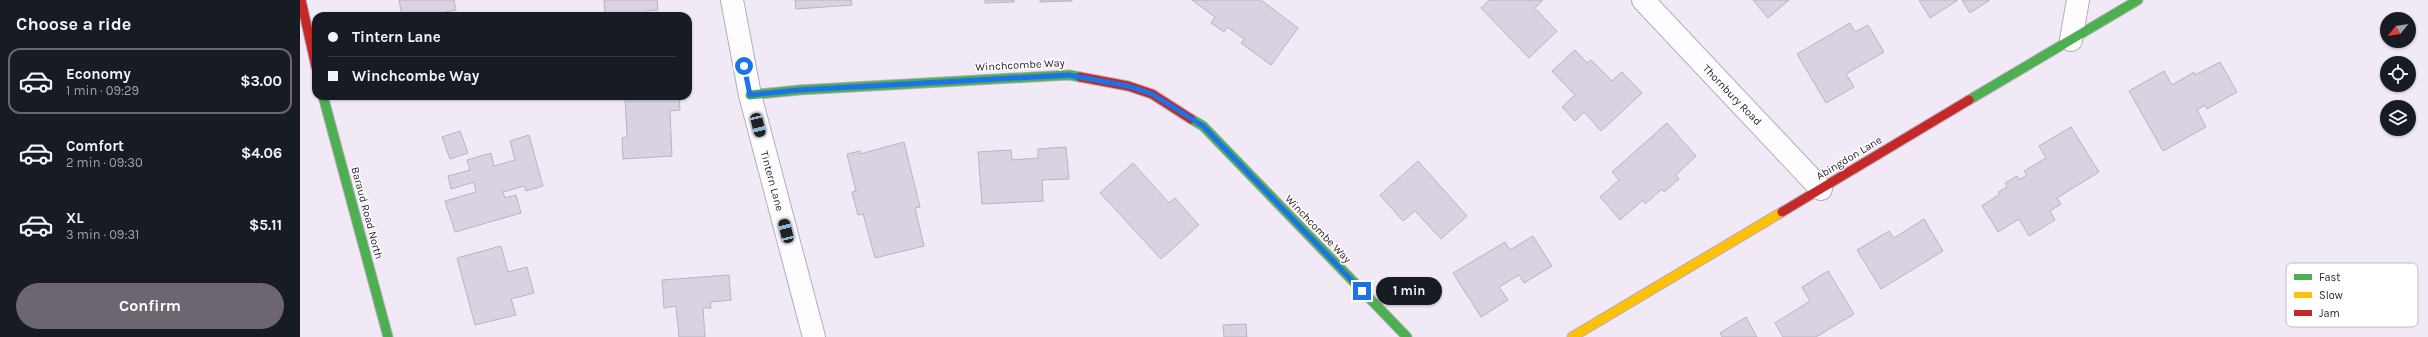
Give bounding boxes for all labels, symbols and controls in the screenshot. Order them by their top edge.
north arrow [2380,12,2416,48]
map controls [2380,12,2416,136]
text: Choose a ride [16,13,131,35]
text: Tintern Lane [352,28,441,46]
street label: Winchcombe Way [975,56,1065,74]
button: locate [2380,56,2416,92]
route start [735,57,753,75]
street label: Thornbury Road [1700,62,1764,128]
icon: car [18,63,54,99]
text: Economy [66,65,131,83]
text: Winchcombe Way [352,67,479,85]
text: $3.00 [240,72,282,90]
text: 1 min · 09:29 [66,83,139,98]
button: layers [2380,100,2416,136]
car [749,112,767,138]
street label: Abingdon Lane [1814,133,1884,183]
icon: car [18,135,54,171]
text: Comfort [66,137,124,155]
text: $4.06 [241,144,282,162]
street label: Tintern Lane [758,149,786,213]
text: 2 min · 09:30 [66,155,143,170]
street label: Baraud Road North [348,165,386,261]
street label: Winchcombe Way [1282,192,1354,266]
icon: car [18,207,54,243]
text: XL [66,209,84,227]
text: $5.11 [249,216,282,234]
car [777,218,795,244]
text: 3 min · 09:31 [66,227,139,242]
legend [2286,263,2418,327]
text: Fast [2319,271,2340,284]
callout: 1 min [1376,277,1442,305]
route end [1353,282,1371,300]
button: Confirm [16,283,284,329]
text: 1 min [1393,283,1425,298]
text: Slow [2319,289,2343,302]
text: Jam [2319,307,2340,320]

